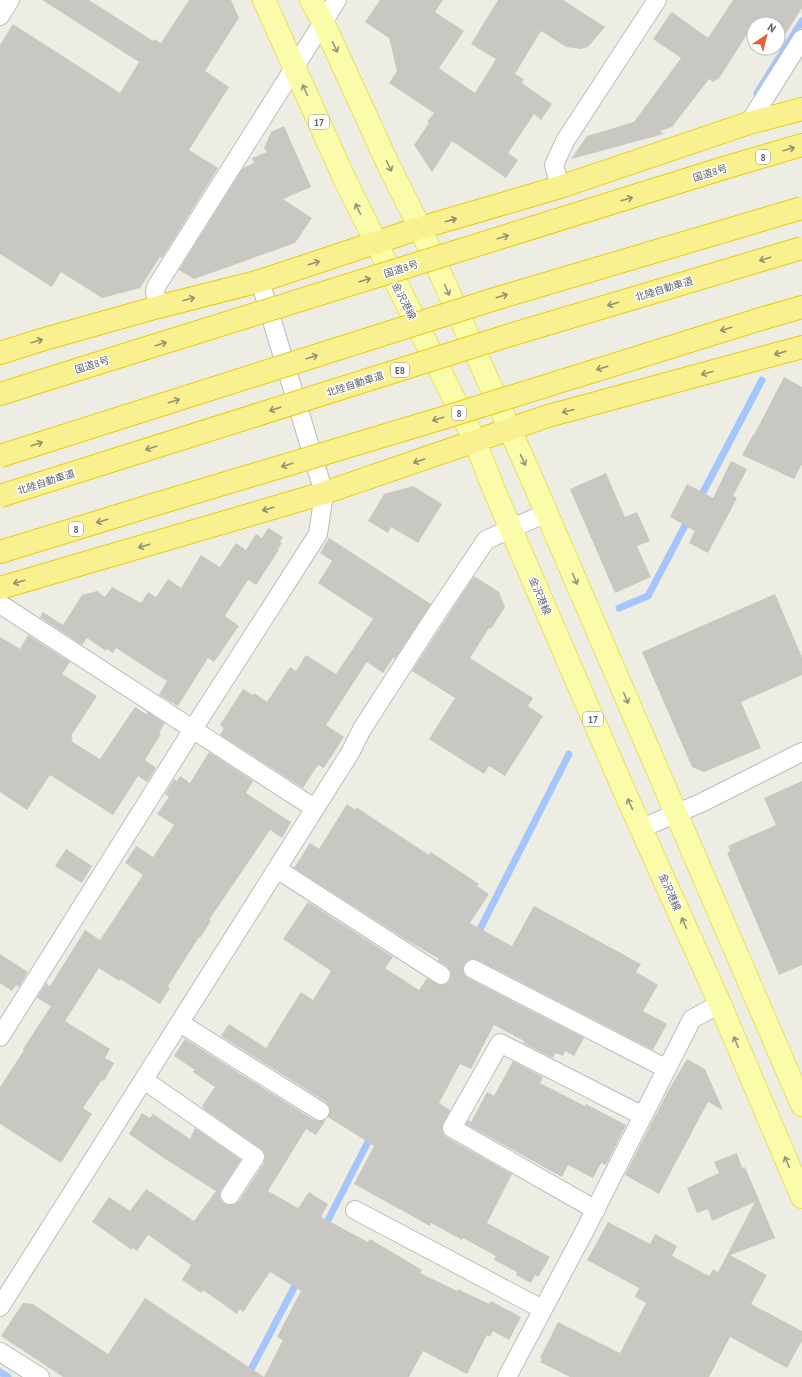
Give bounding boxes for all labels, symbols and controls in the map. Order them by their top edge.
north arrow [746,16,786,56]
text: N [765,20,779,36]
one-way arrow [332,41,339,53]
one-way arrow [301,85,308,97]
road number: 17 [309,115,329,129]
one-way arrow [782,145,795,152]
road number: 8 [756,150,770,164]
one-way arrow [386,159,393,171]
street label: 国道8号 [691,162,729,184]
one-way arrow [620,195,633,202]
one-way arrow [354,203,361,215]
one-way arrow [445,215,458,223]
one-way arrow [496,233,509,240]
one-way arrow [758,256,771,263]
street label: 国道8号 [382,258,420,280]
one-way arrow [308,259,321,266]
street label: 北陸自動車道 [633,274,695,304]
one-way arrow [358,276,371,283]
street label: 金沢港線 [389,280,419,322]
one-way arrow [444,283,452,295]
one-way arrow [496,292,509,299]
one-way arrow [183,295,196,302]
one-way arrow [607,301,620,308]
one-way arrow [721,326,733,334]
one-way arrow [30,337,43,344]
one-way arrow [154,340,167,347]
one-way arrow [774,350,787,357]
one-way arrow [305,353,318,360]
street label: 国道8号 [73,354,111,376]
road number: E8 [391,363,409,377]
one-way arrow [596,365,609,372]
street label: 北陸自動車道 [324,369,386,399]
one-way arrow [701,370,714,377]
one-way arrow [168,396,180,404]
one-way arrow [269,406,282,413]
road number: 8 [452,406,466,420]
one-way arrow [562,407,575,415]
one-way arrow [432,416,445,423]
one-way arrow [30,440,43,447]
one-way arrow [145,445,158,452]
one-way arrow [520,454,527,466]
one-way arrow [413,458,426,465]
one-way arrow [280,462,293,469]
street label: 北陸自動車道 [15,467,77,497]
one-way arrow [262,506,275,513]
one-way arrow [96,518,109,525]
road number: 8 [69,522,83,536]
one-way arrow [137,543,150,550]
one-way arrow [572,573,579,585]
street label: 金沢港線 [526,575,554,617]
one-way arrow [13,579,26,586]
one-way arrow [623,692,630,704]
road number: 17 [583,712,603,726]
one-way arrow [626,799,633,811]
street label: 金沢港線 [656,871,684,913]
one-way arrow [680,917,687,929]
one-way arrow [732,1036,740,1048]
one-way arrow [783,1156,790,1168]

